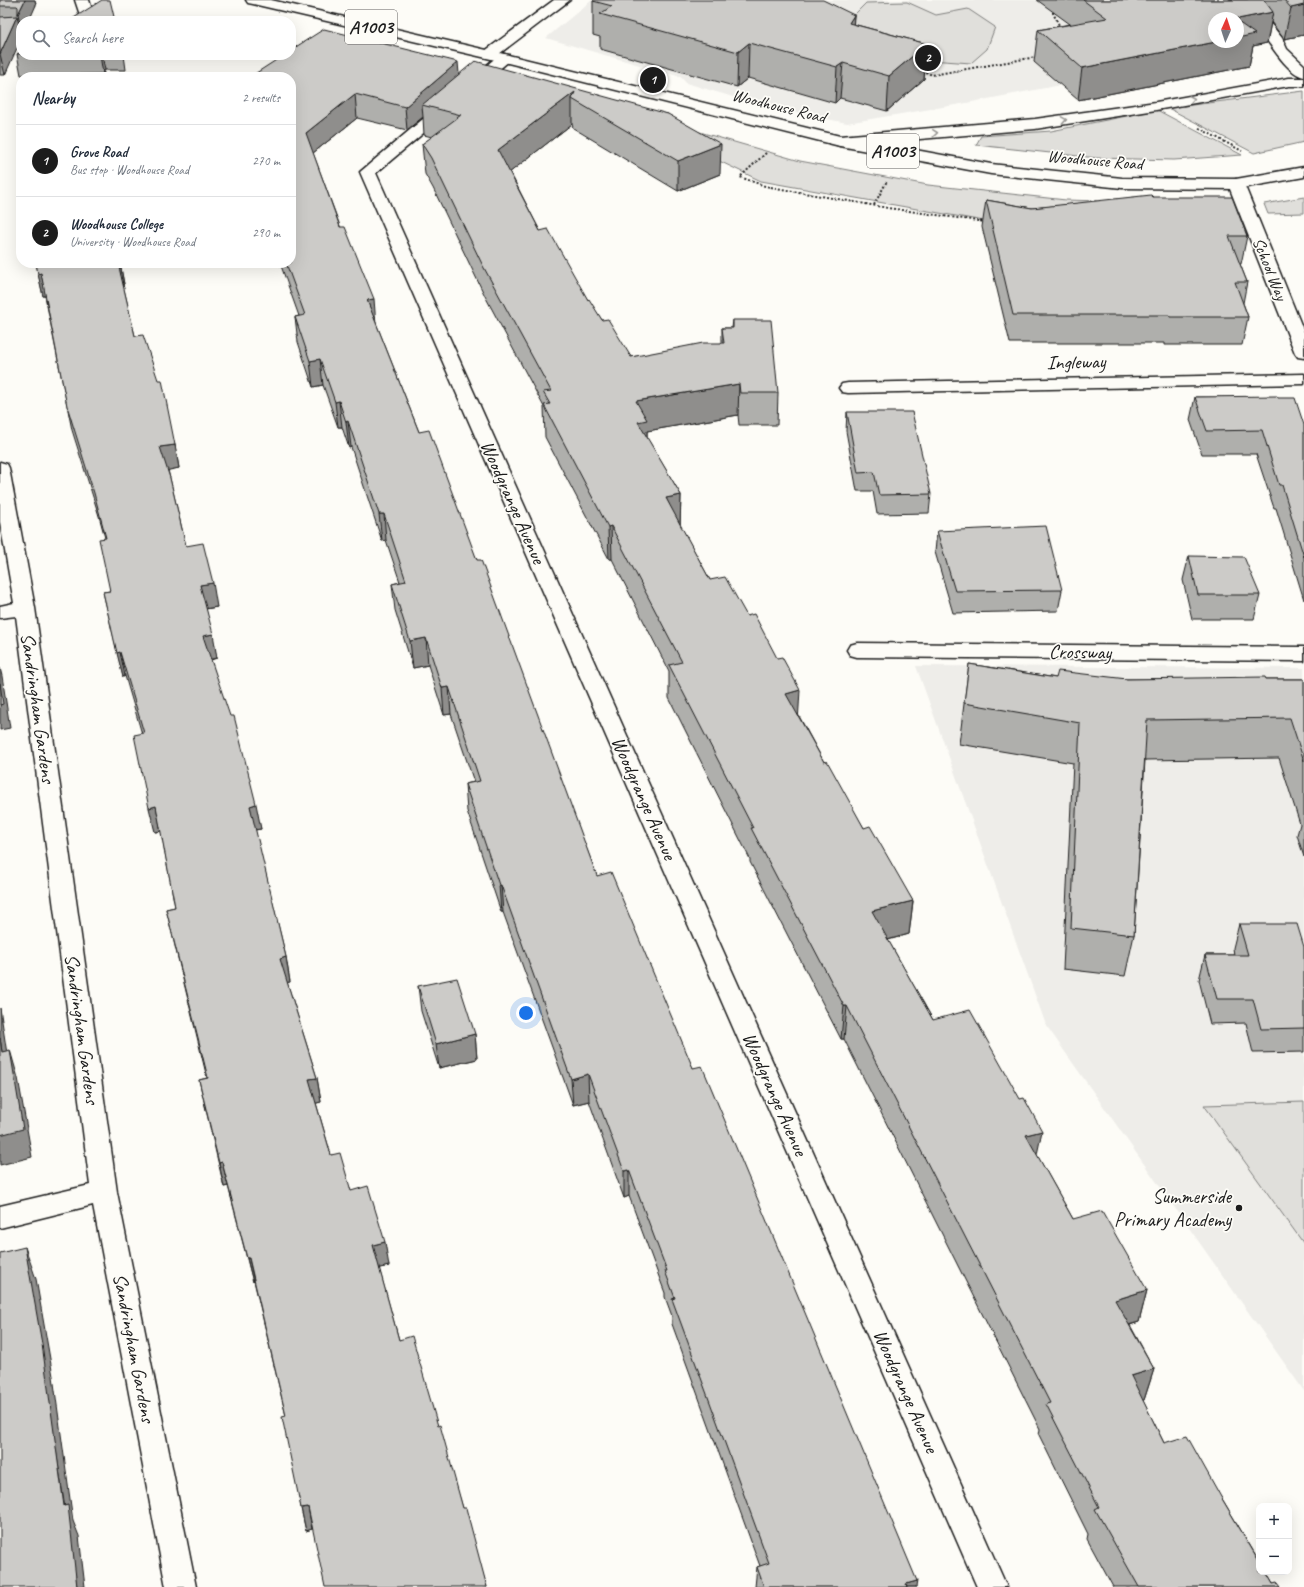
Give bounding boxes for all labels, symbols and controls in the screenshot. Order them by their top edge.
road number: A1003 [345,10,397,44]
north arrow [1208,12,1244,48]
search box [16,16,296,60]
icon: search [30,27,52,49]
text: Search here [62,29,123,48]
pin: 2 [915,43,941,73]
pin: 1 [640,65,666,95]
street label: Woodhouse Road [730,84,830,128]
text: Nearby [32,88,75,109]
text: 2 results [242,90,280,106]
one-way arrow [1189,95,1195,104]
one-way arrow [1061,116,1067,125]
one-way arrow [932,129,938,138]
road number: A1003 [867,134,919,168]
text: Grove Road [70,143,127,162]
street label: Woodhouse Road [1047,145,1146,175]
text: 1 [42,153,48,169]
text: 270 m [252,153,280,169]
text: Bus stop · Woodhouse Road [70,162,189,178]
text: Woodhouse College [70,215,163,234]
text: 2 [42,225,48,241]
text: 290 m [252,225,280,241]
text: University · Woodhouse Road [70,234,195,250]
street label: School Way [1248,235,1292,304]
street label: Ingleway [1046,349,1107,375]
street label: Woodgrange Avenue [475,436,552,569]
street label: Sandringham Gardens [15,631,61,787]
street label: Crossway [1049,639,1113,665]
street label: Woodgrange Avenue [606,732,683,865]
street label: Sandringham Gardens [59,952,105,1108]
your location [516,1003,536,1023]
street label: Woodgrange Avenue [737,1028,814,1161]
place label: Summerside Primary Academy [1114,1184,1232,1232]
marker: Summerside Primary Academy [1234,1203,1244,1213]
street label: Sandringham Gardens [107,1271,161,1427]
street label: Woodgrange Avenue [868,1325,945,1458]
map controls [1256,1503,1292,1575]
button: + [1256,1503,1292,1539]
button: − [1256,1539,1292,1575]

